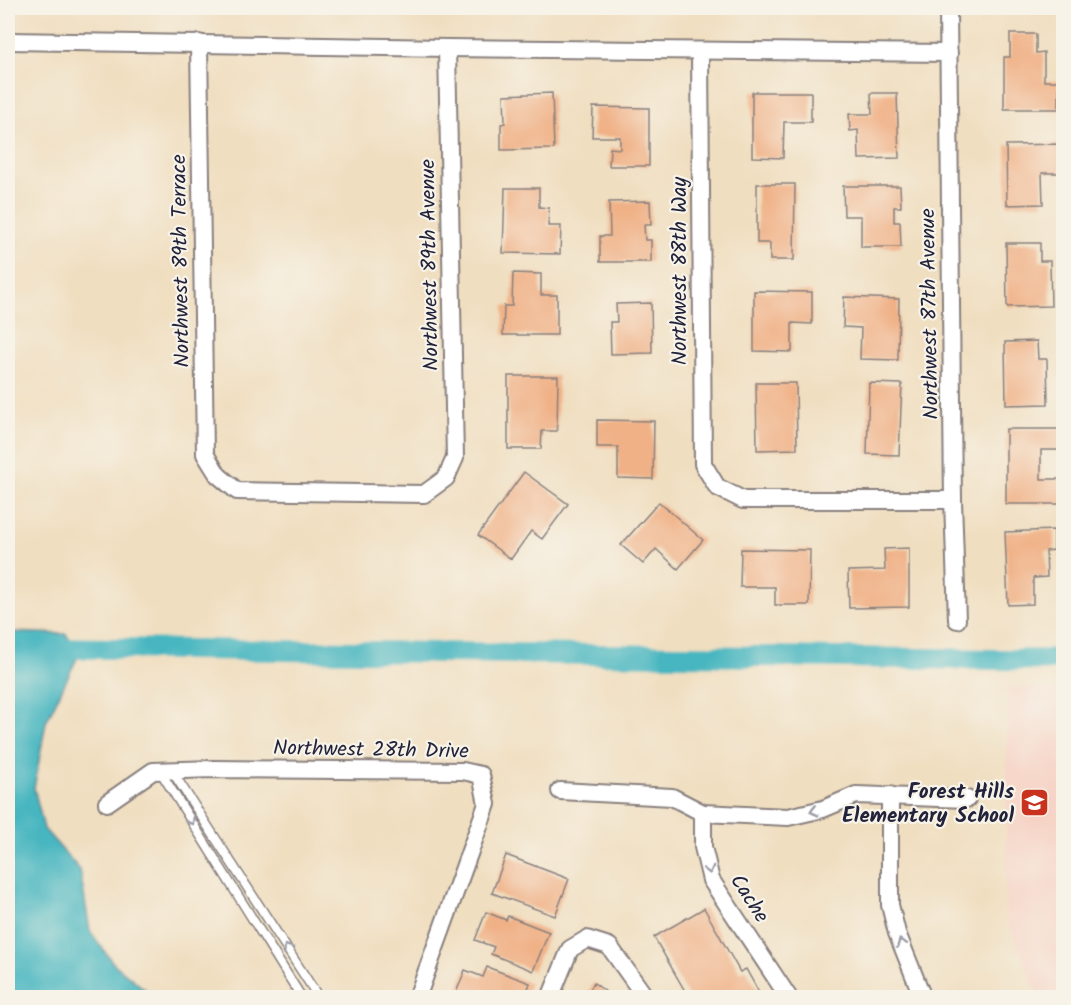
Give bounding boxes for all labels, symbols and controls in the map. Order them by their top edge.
street label: Northwest 89th Terrace [163,154,200,368]
street label: Northwest 89th Avenue [412,158,449,371]
street label: Northwest 88th Way [664,177,697,365]
street label: Northwest 87th Avenue [912,208,949,420]
street label: Northwest 28th Drive [273,732,470,769]
place label: Forest Hills Elementary School [842,776,1014,833]
school or university icon: Forest Hills Elementary School [1019,787,1051,819]
one-way arrow [809,804,819,817]
one-way arrow [183,815,195,825]
one-way arrow [702,865,715,875]
street label: Cache [721,868,777,930]
one-way arrow [896,939,908,950]
one-way arrow [283,944,294,955]

